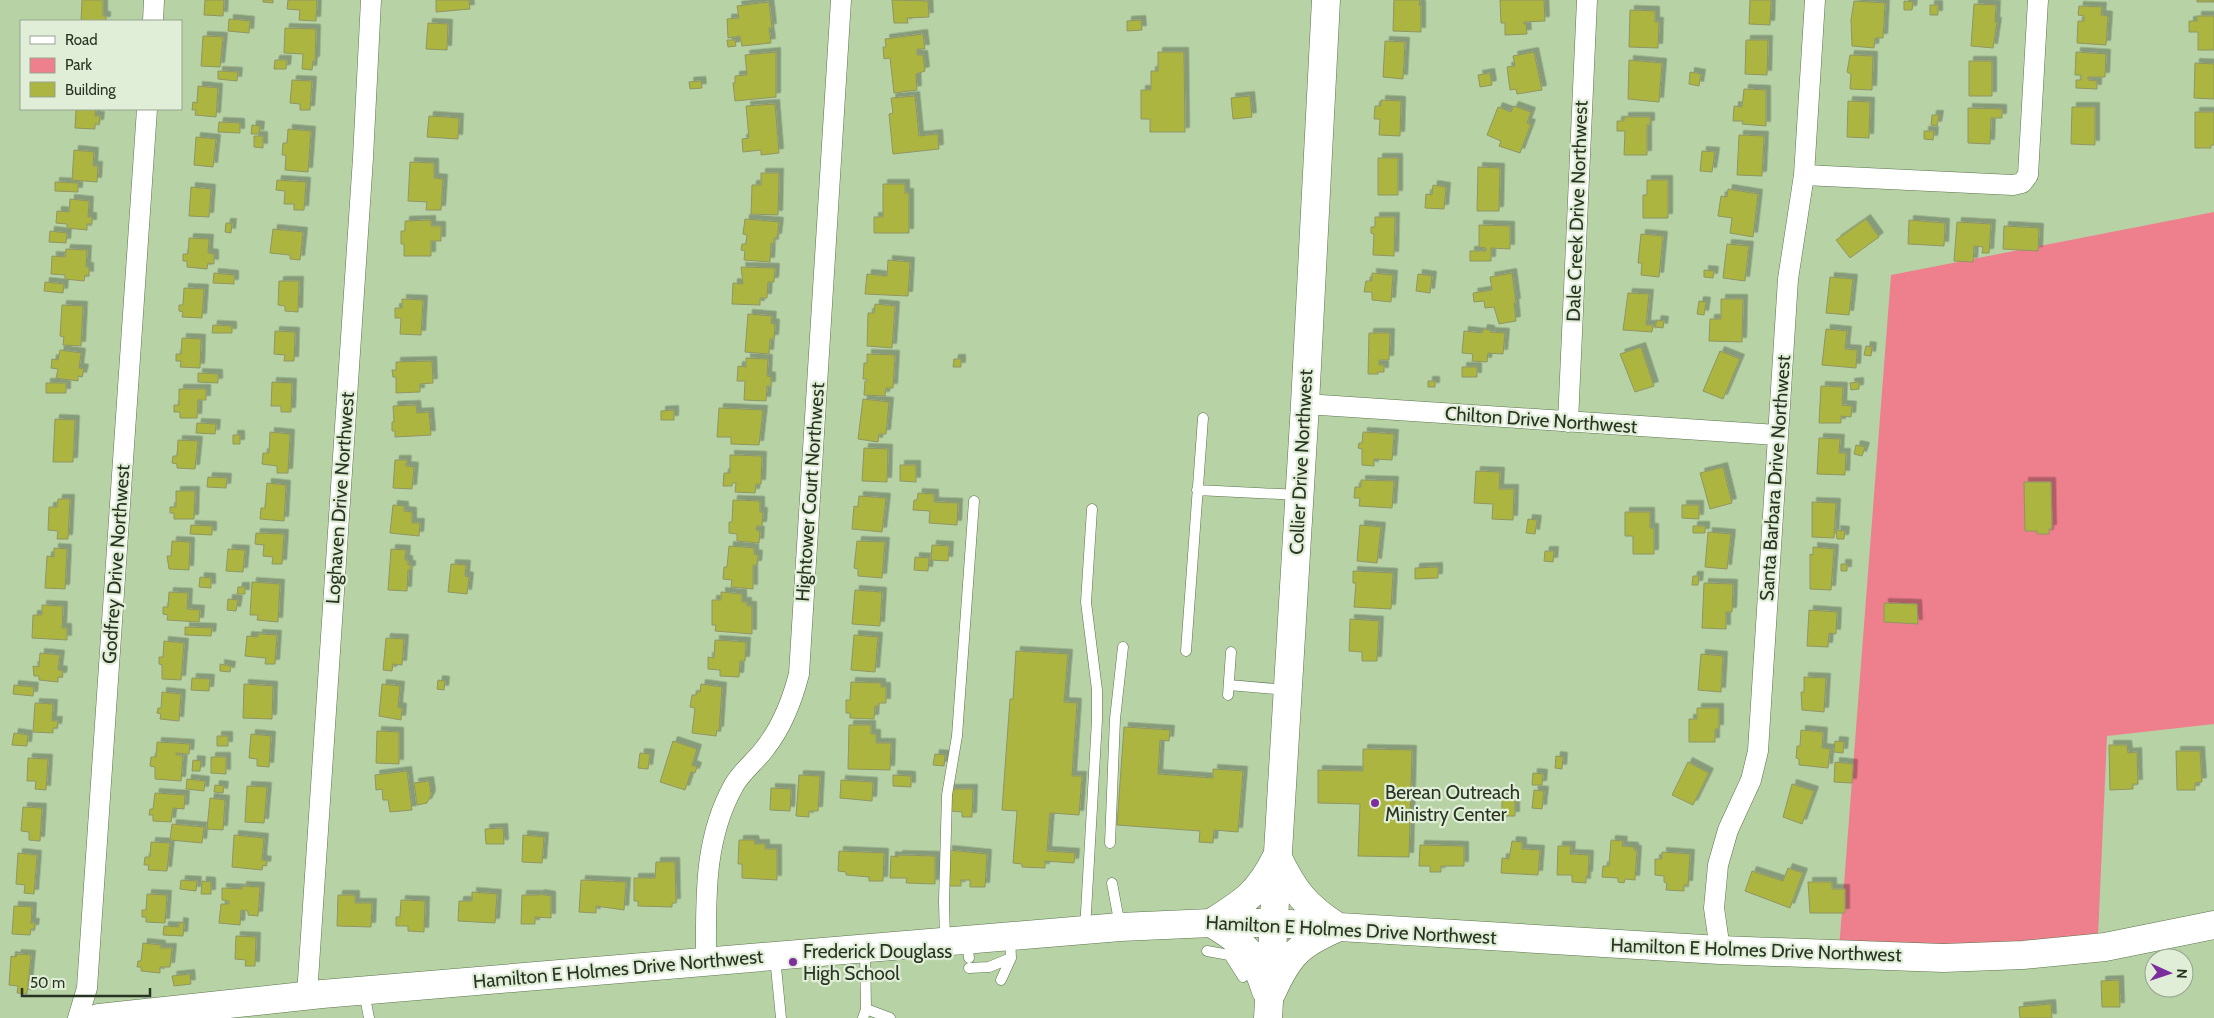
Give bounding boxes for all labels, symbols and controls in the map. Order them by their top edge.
legend [20,20,182,110]
text: Road [65,31,98,49]
text: Park [65,56,92,74]
text: Building [65,81,116,99]
street label: Dale Creek Drive Northwest [1562,99,1592,322]
street label: Santa Barbara Drive Northwest [1755,354,1795,602]
street label: Collier Drive Northwest [1285,368,1317,555]
street label: Hightower Court Northwest [791,381,829,602]
street label: Loghaven Drive Northwest [321,390,359,605]
street label: Chilton Drive Northwest [1444,402,1639,438]
street label: Godfrey Drive Northwest [98,463,134,665]
place label: Berean Outreach Ministry Center [1385,781,1520,826]
marker: Berean Outreach Ministry Center [1369,797,1381,809]
street label: Hamilton E Holmes Drive Northwest [1205,911,1498,949]
street label: Hamilton E Holmes Drive Northwest [1610,933,1903,967]
place label: Frederick Douglass High School [803,940,952,985]
street label: Hamilton E Holmes Drive Northwest [472,945,765,993]
north arrow [2144,948,2194,998]
marker: Frederick Douglass High School [787,956,799,968]
scale bar [22,966,150,998]
text: N [2173,968,2191,979]
text: 50 m [30,974,65,992]

